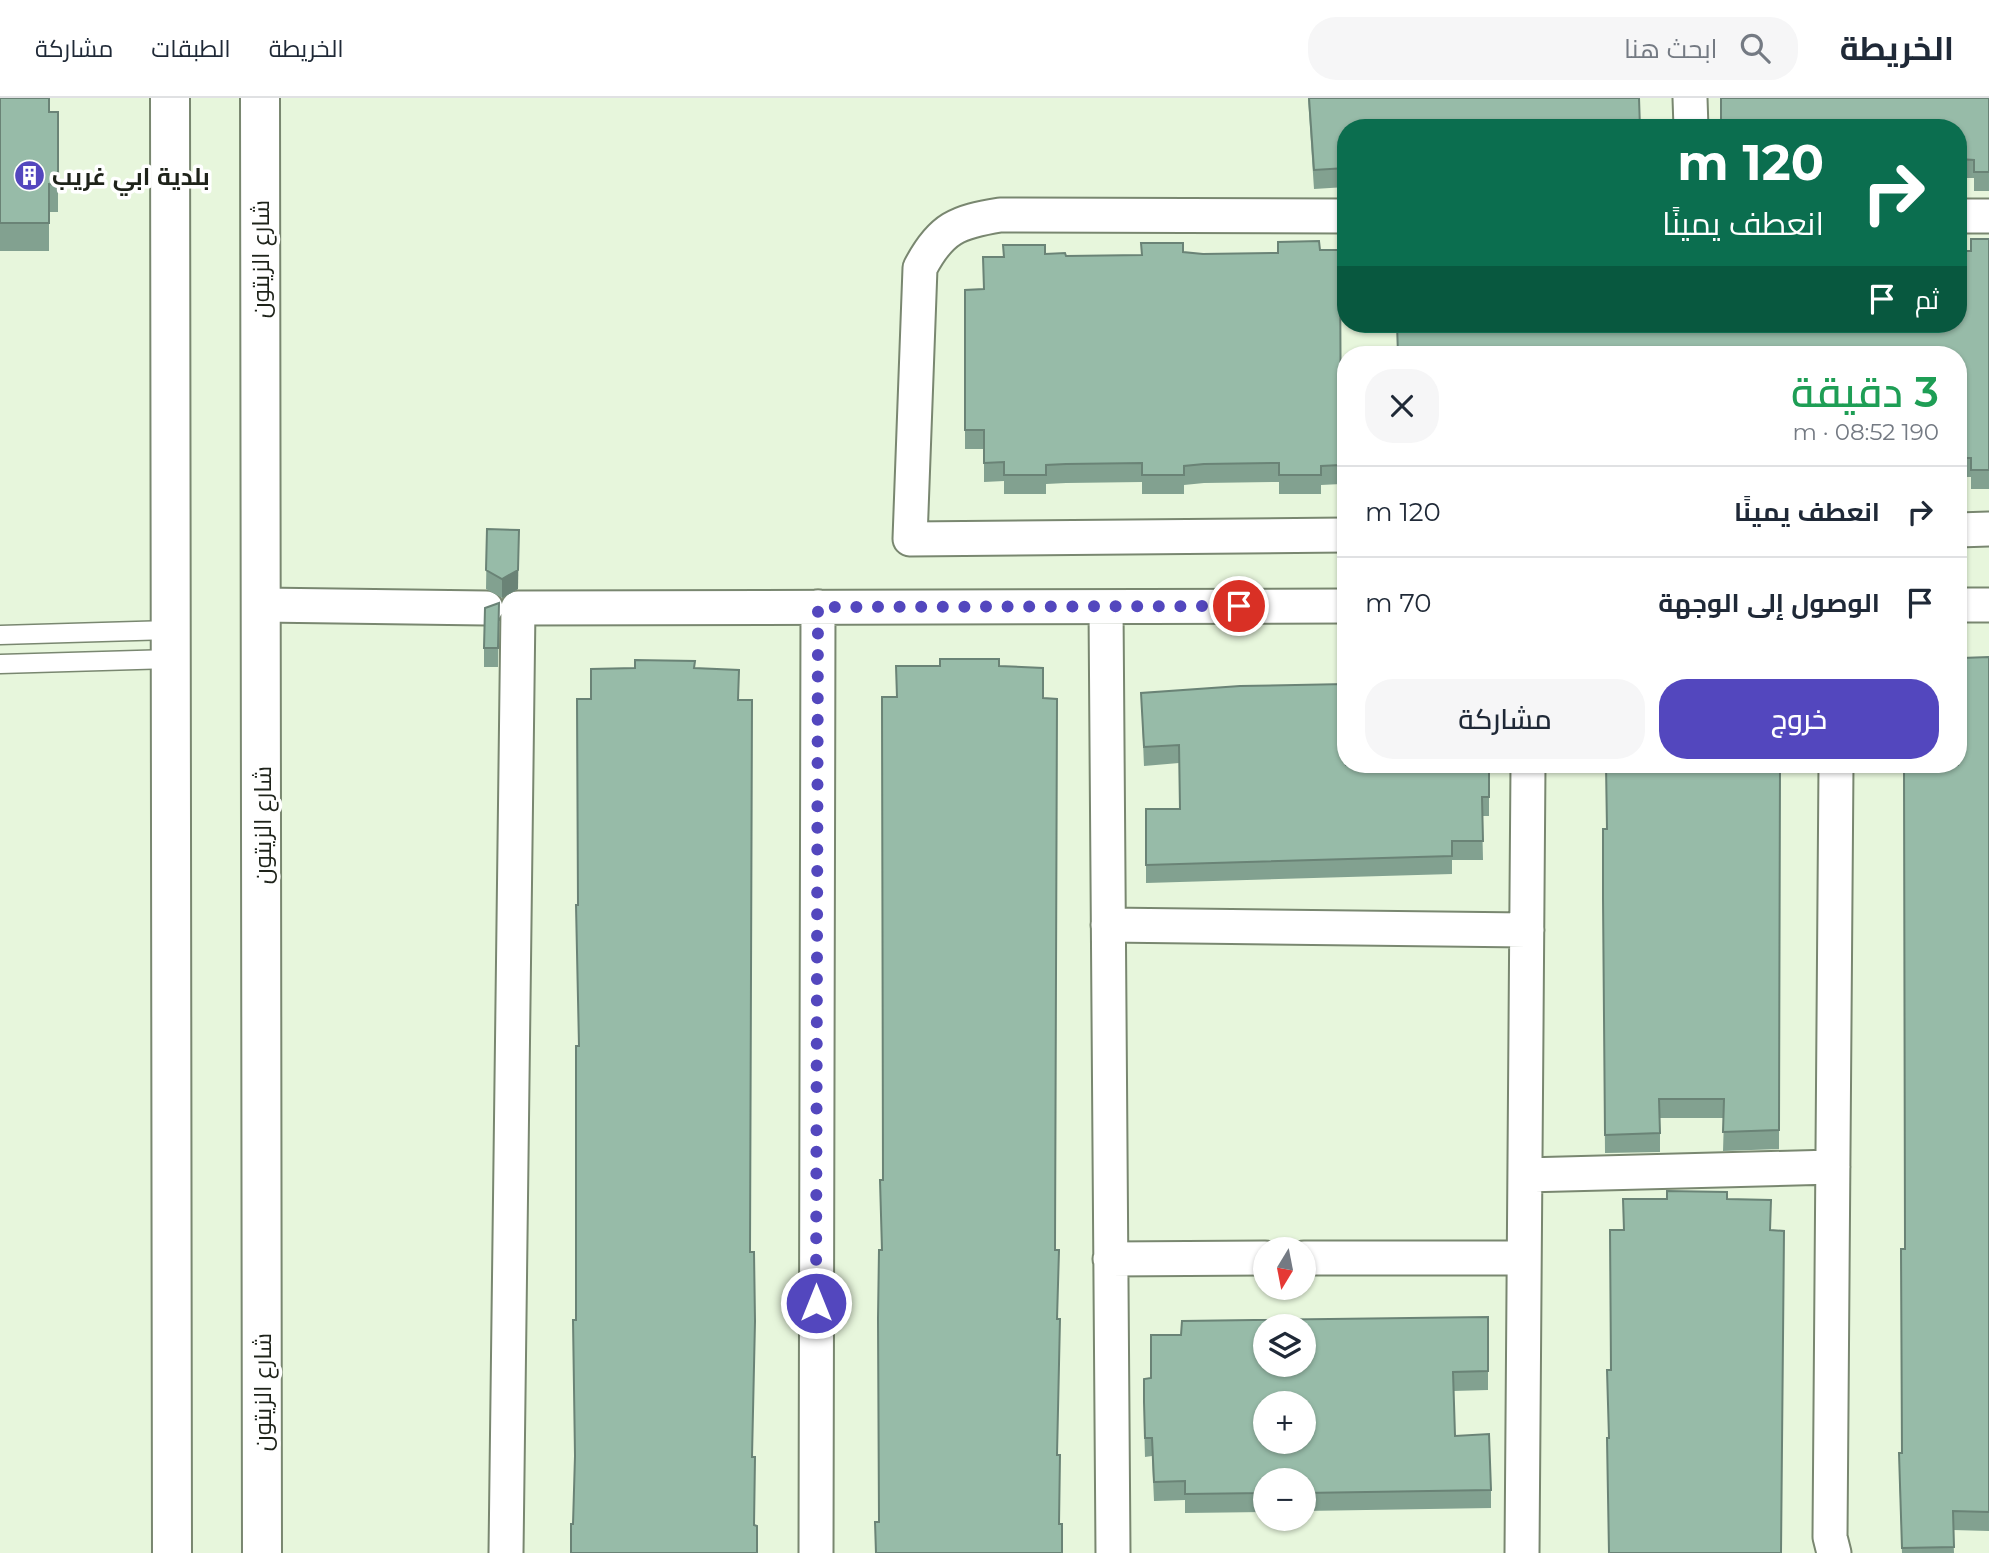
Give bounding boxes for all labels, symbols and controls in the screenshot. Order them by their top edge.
search box [1308,17,1798,80]
text: الخريطة [1840,28,1954,68]
icon: search [1736,29,1774,67]
text: ابحث هنا [1624,33,1718,65]
text: مشاركة [35,34,113,63]
text: الطبقات [151,34,231,63]
text: الخريطة [269,34,344,63]
text: 120 m [1677,133,1824,192]
icon: right [1848,147,1939,238]
building icon: بلدية ابي غريب [12,159,46,193]
place label: بلدية ابي غريب [52,162,210,196]
street label: شارع الزيتون [246,200,277,318]
text: انعطف يمينًا [1662,204,1824,243]
icon: arrive [1863,280,1901,318]
text: ثم [1915,284,1939,316]
text: 3 دقيقة [1791,366,1939,418]
button: close [1365,369,1439,443]
text: 190 m · 08:52 [1792,418,1939,446]
icon: right [1901,493,1939,531]
text: 120 m [1365,496,1441,528]
text: انعطف يمينًا [1734,496,1880,528]
pin [1209,576,1269,636]
icon: arrive [1901,584,1939,622]
icon: arrive [1220,587,1258,625]
text: 70 m [1365,587,1431,619]
text: الوصول إلى الوجهة [1658,587,1880,619]
button: مشاركة [1365,679,1645,759]
button: خروج [1659,679,1939,759]
street label: شارع الزيتون [248,766,279,884]
north arrow [1253,1237,1316,1300]
map controls [1253,1237,1316,1531]
position arrow [779,1266,853,1340]
button: layers [1253,1314,1316,1377]
street label: شارع الزيتون [248,1333,279,1451]
button: + [1253,1391,1316,1454]
button: − [1253,1468,1316,1531]

